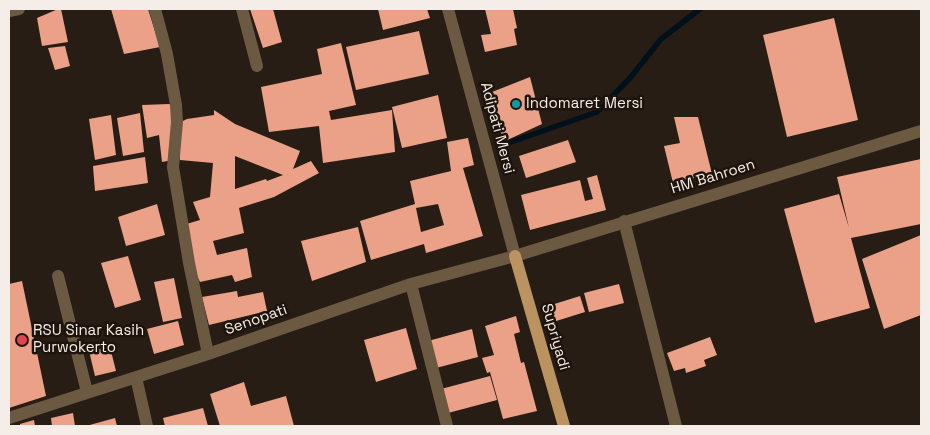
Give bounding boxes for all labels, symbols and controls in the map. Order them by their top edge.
street label: Adipati Mersi [476,80,518,176]
place label: Indomaret Mersi [526,95,643,113]
marker: Indomaret Mersi [510,98,522,110]
street label: HM Bahroen [669,156,757,198]
street label: Senopati [222,301,290,339]
street label: Supriyadi [537,302,573,372]
place label: RSU Sinar Kasih Purwokerto [33,322,144,357]
marker: RSU Sinar Kasih Purwokerto [15,333,29,347]

